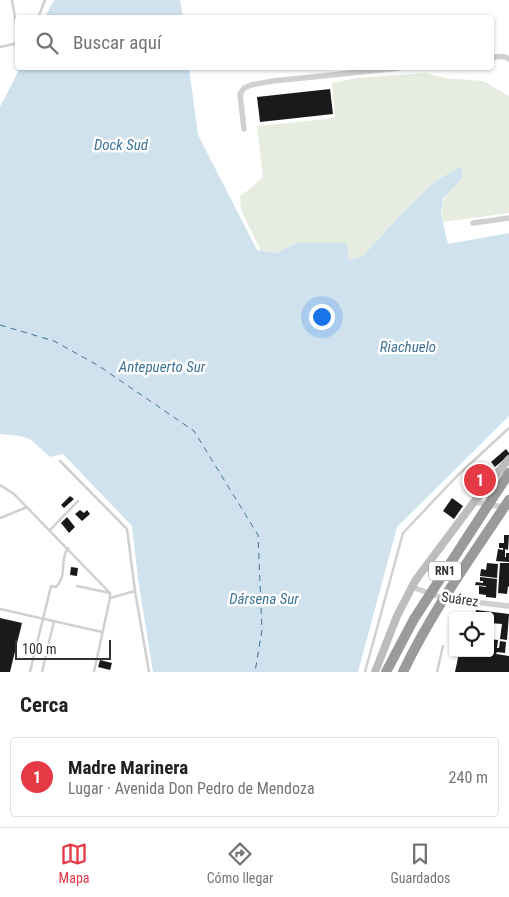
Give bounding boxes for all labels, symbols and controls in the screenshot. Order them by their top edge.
search box [15,15,494,70]
icon: search [33,29,61,57]
text: Buscar aquí [73,31,162,54]
water label: Dock Sud [94,136,149,154]
your location [309,304,335,330]
water label: Riachuelo [380,338,436,356]
water label: Antepuerto Sur [118,358,206,376]
pin: 1 [464,461,496,499]
road number: RN1 [429,562,461,580]
street label: Suárez [440,588,480,610]
water label: Dársena Sur [229,590,299,608]
map controls [449,612,494,657]
button: locate [449,612,494,657]
scale bar [15,637,111,660]
text: 100 m [22,641,57,657]
text: Cerca [20,693,68,717]
text: Madre Marinera [68,756,188,779]
text: 1 [33,768,41,787]
text: 240 m [449,768,488,787]
text: Lugar · Avenida Don Pedro de Mendoza [68,779,315,798]
tab: Mapa [59,840,90,886]
tab: Cómo llegar [207,840,273,886]
tab: Guardados [390,840,450,886]

